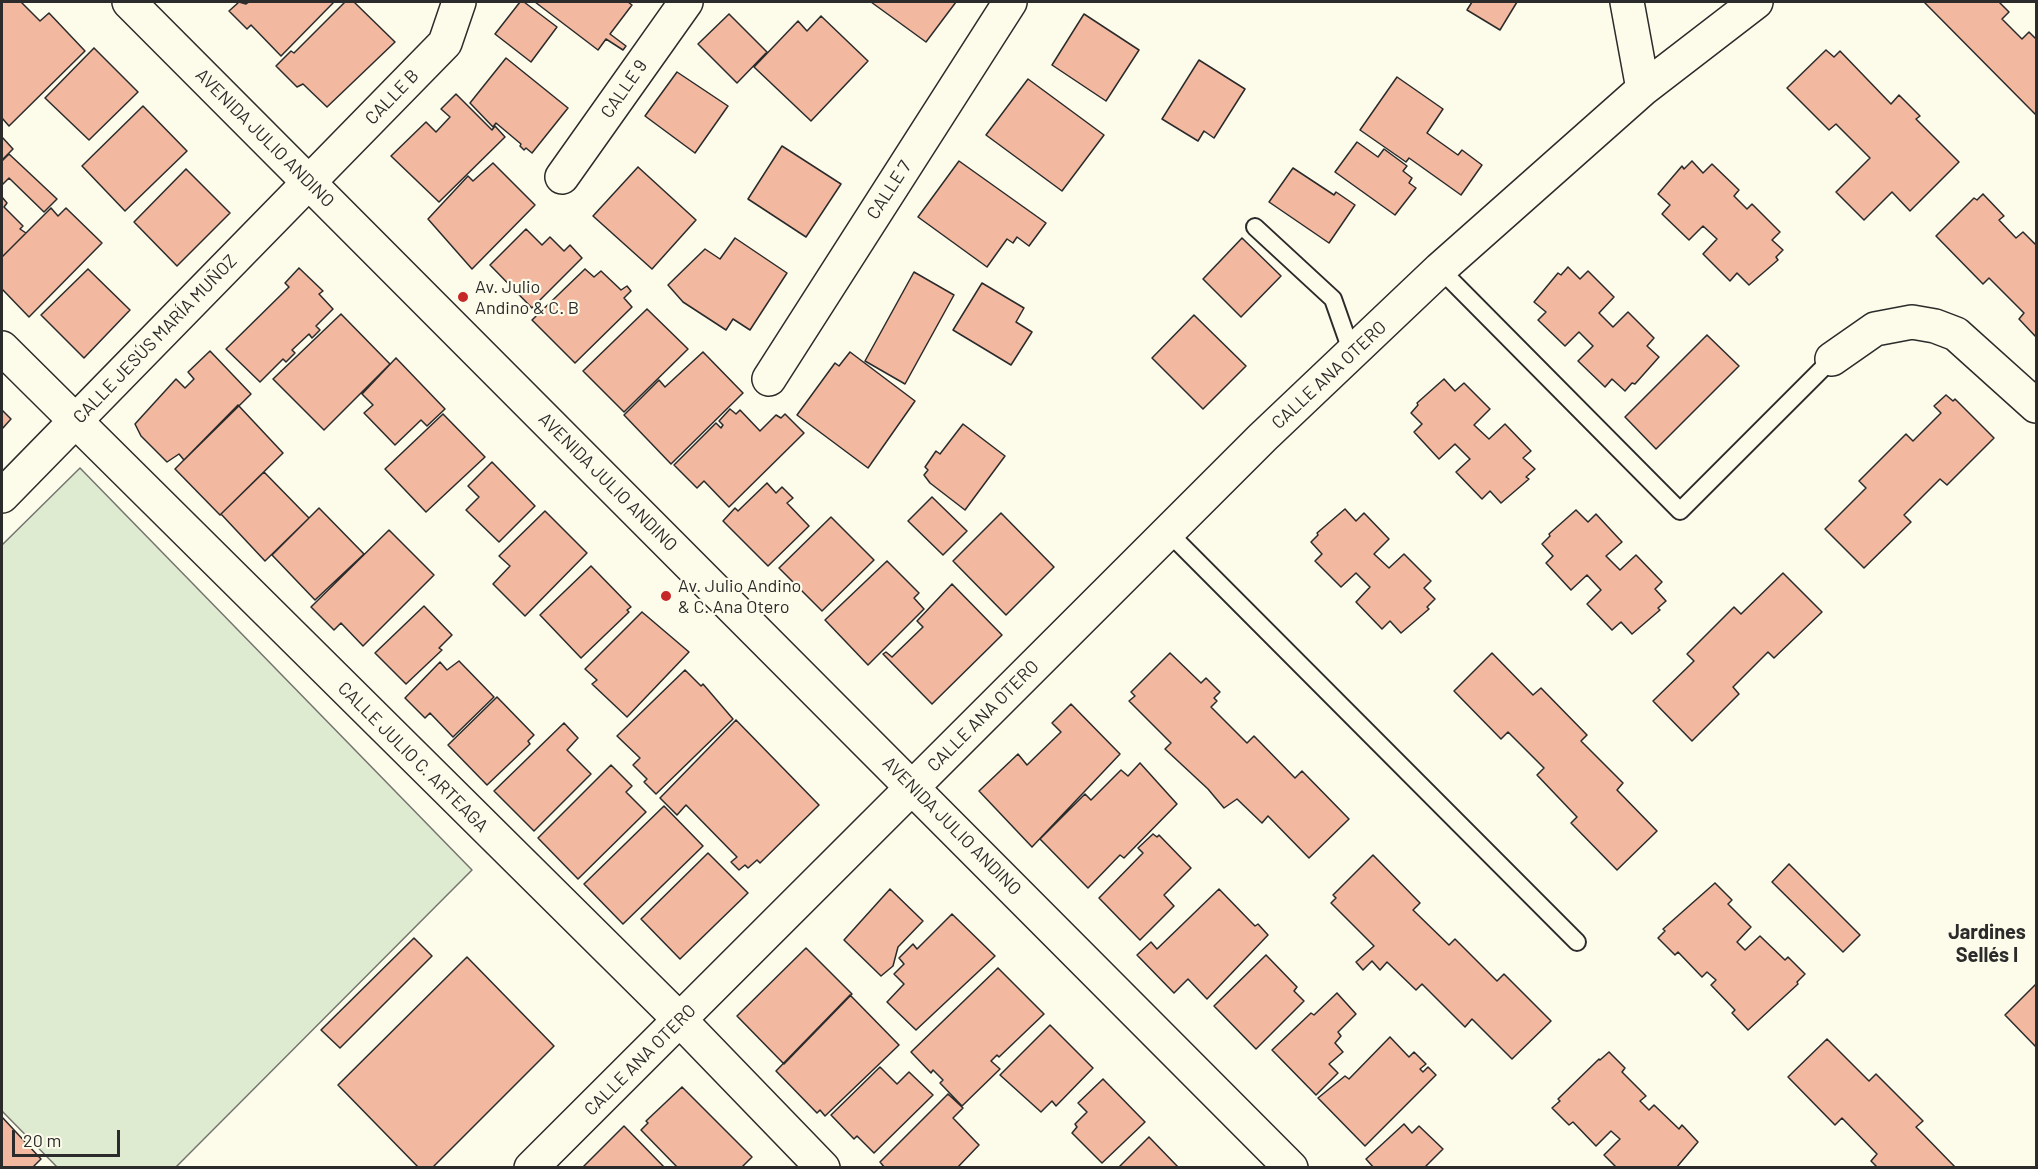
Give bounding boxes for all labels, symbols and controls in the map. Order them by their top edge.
street label: CALLE 9 [596,56,652,122]
street label: AVENIDA JULIO ANDINO [191,64,339,212]
street label: CALLE B [361,65,423,129]
street label: CALLE 7 [862,157,916,223]
street label: CALLE JESÚS MARÍA MUÑOZ [69,250,241,428]
place label: Av. Julio Andino & C. B [475,276,579,318]
marker: Av. Julio Andino & C. B [456,290,470,304]
street label: CALLE ANA OTERO [1267,316,1391,434]
street label: AVENIDA JULIO ANDINO [534,408,682,556]
place label: Av. Julio Andino & C. Ana Otero [678,575,801,618]
marker: Av. Julio Andino & C. Ana Otero [659,589,673,603]
street label: CALLE ANA OTERO [923,656,1043,776]
street label: CALLE JULIO C. ARTEAGA [333,677,493,837]
street label: AVENIDA JULIO ANDINO [878,752,1026,900]
district label: Jardines Sellés I [1948,920,2026,967]
street label: CALLE ANA OTERO [580,1000,700,1120]
scale bar [15,1118,123,1156]
text: 20 m [23,1129,61,1151]

